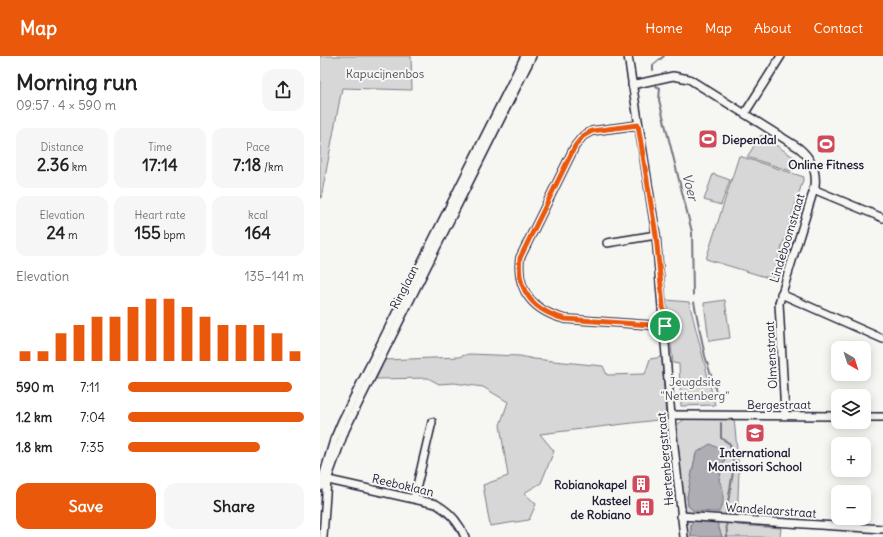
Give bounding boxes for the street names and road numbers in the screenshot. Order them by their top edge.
street label: Lindeboomstraat [766,192,808,284]
street label: Ringlaan [387,263,421,311]
street label: Olmenstraat [762,321,780,389]
street label: Bergestraat [747,397,811,412]
street label: Hertenbergstraat [653,412,677,506]
street label: Reeboklaan [371,471,435,499]
street label: Wandelaarstraat [725,499,817,521]

